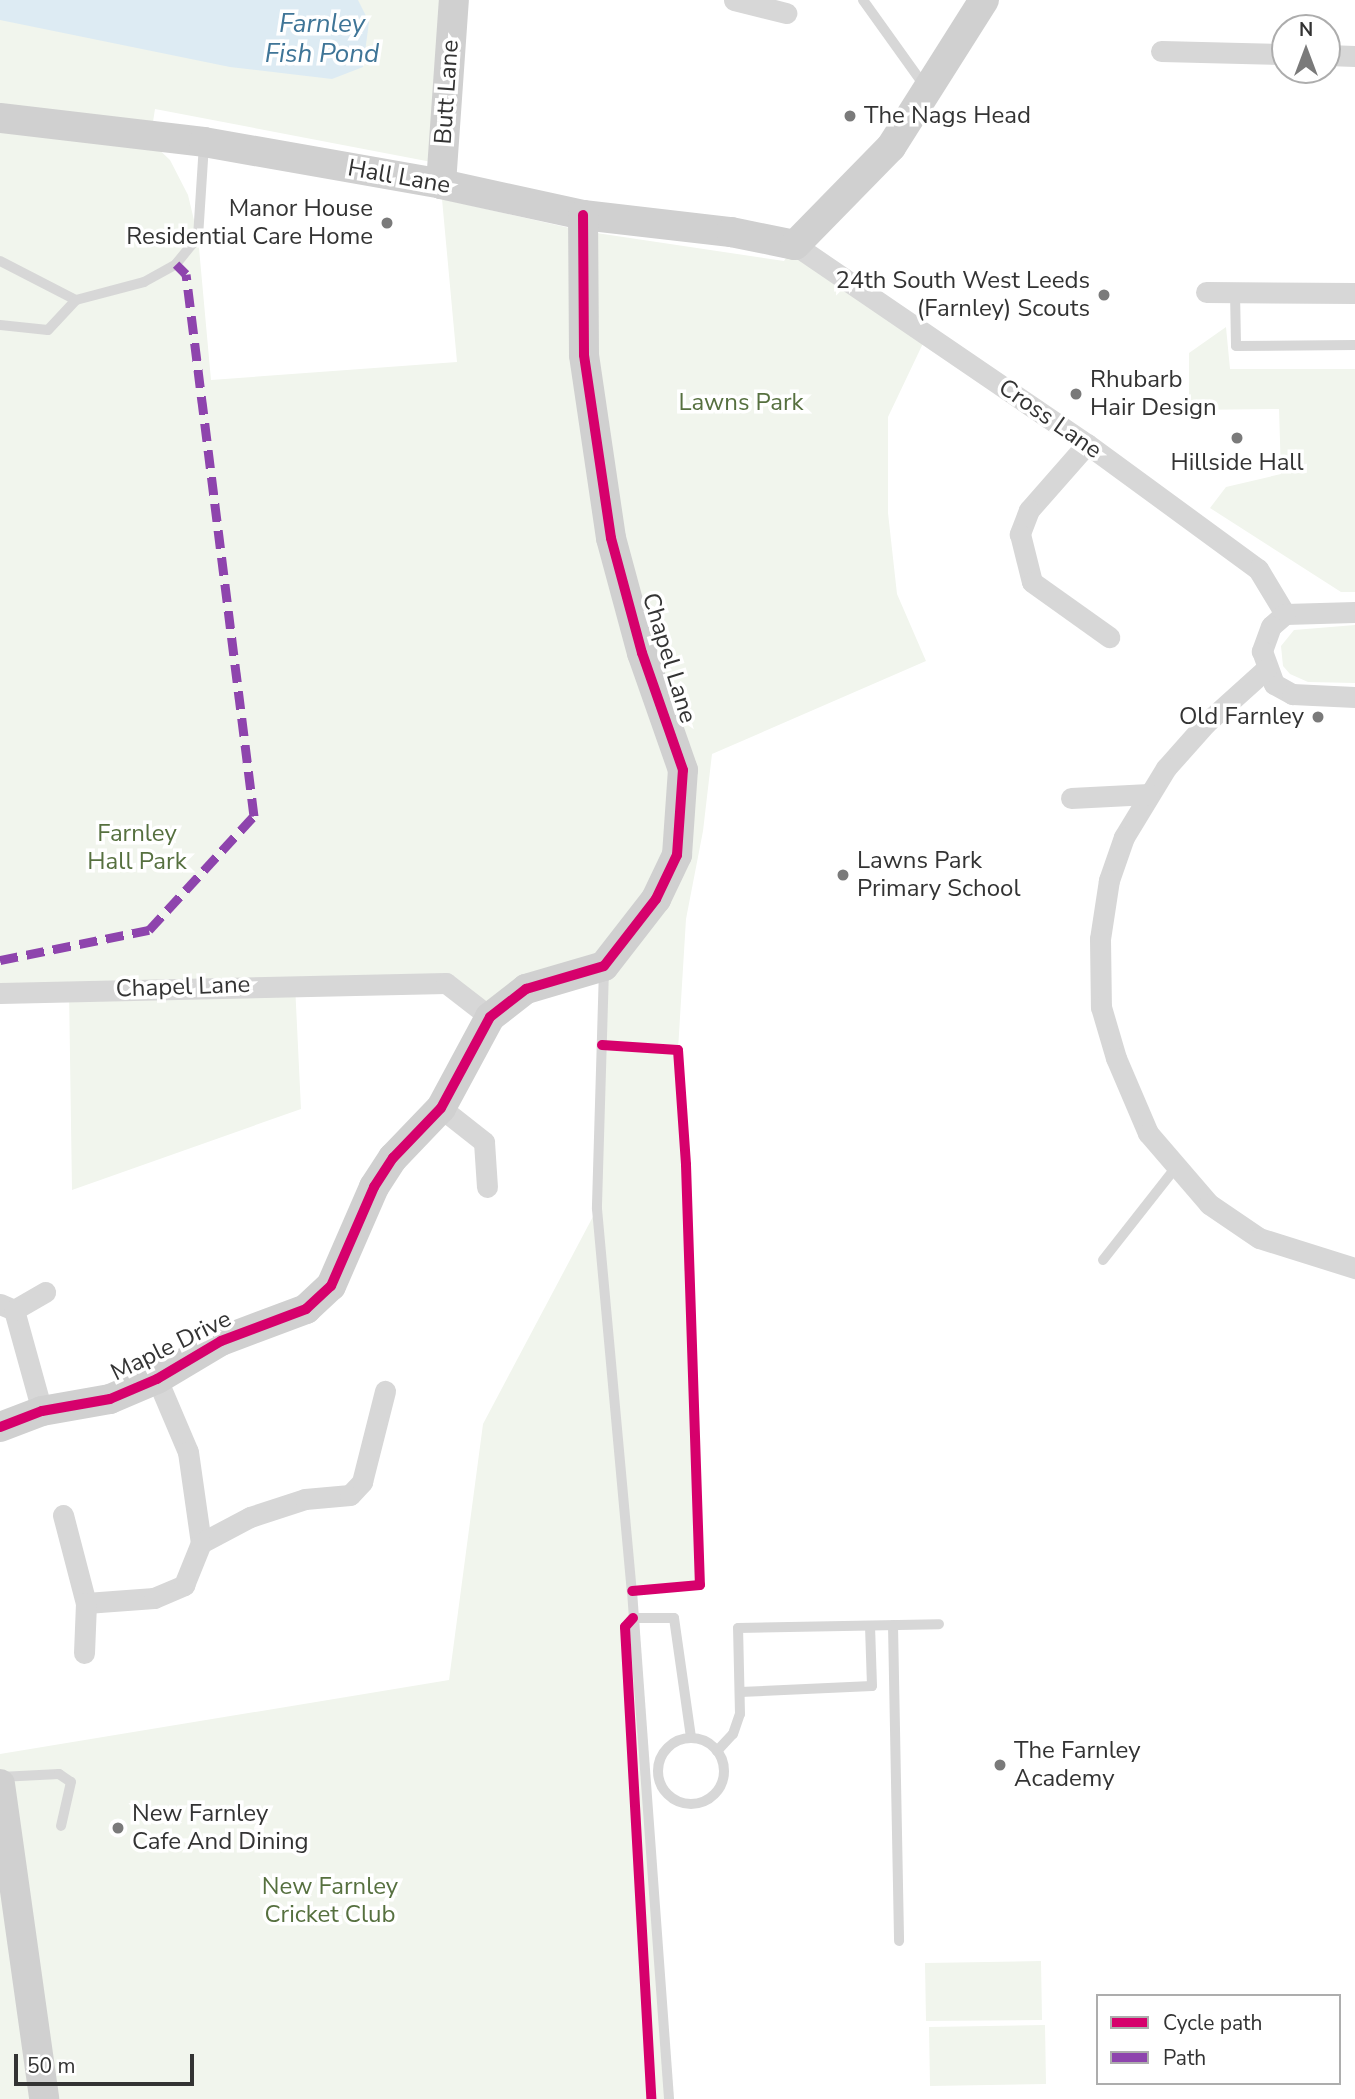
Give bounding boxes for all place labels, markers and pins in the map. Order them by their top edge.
place label: The Nags Head [864,102,1031,130]
marker: The Nags Head [842,108,858,124]
place label: Manor House Residential Care Home [126,195,373,251]
marker: Manor House Residential Care Home [379,215,395,231]
place label: 24th South West Leeds (Farnley) Scouts [835,267,1090,323]
marker: 24th South West Leeds (Farnley) Scouts [1096,287,1112,303]
place label: Rhubarb Hair Design [1090,366,1217,422]
marker: Rhubarb Hair Design [1068,386,1084,402]
marker: Hillside Hall [1229,430,1245,446]
place label: Hillside Hall [1170,449,1304,477]
place label: Old Farnley [1179,703,1304,731]
marker: Old Farnley [1310,709,1326,725]
place label: Lawns Park Primary School [857,847,1020,903]
marker: Lawns Park Primary School [835,867,851,883]
place label: The Farnley Academy [1014,1737,1141,1793]
marker: The Farnley Academy [992,1757,1008,1773]
place label: New Farnley Cafe And Dining [132,1800,309,1856]
marker: New Farnley Cafe And Dining [110,1820,126,1836]

